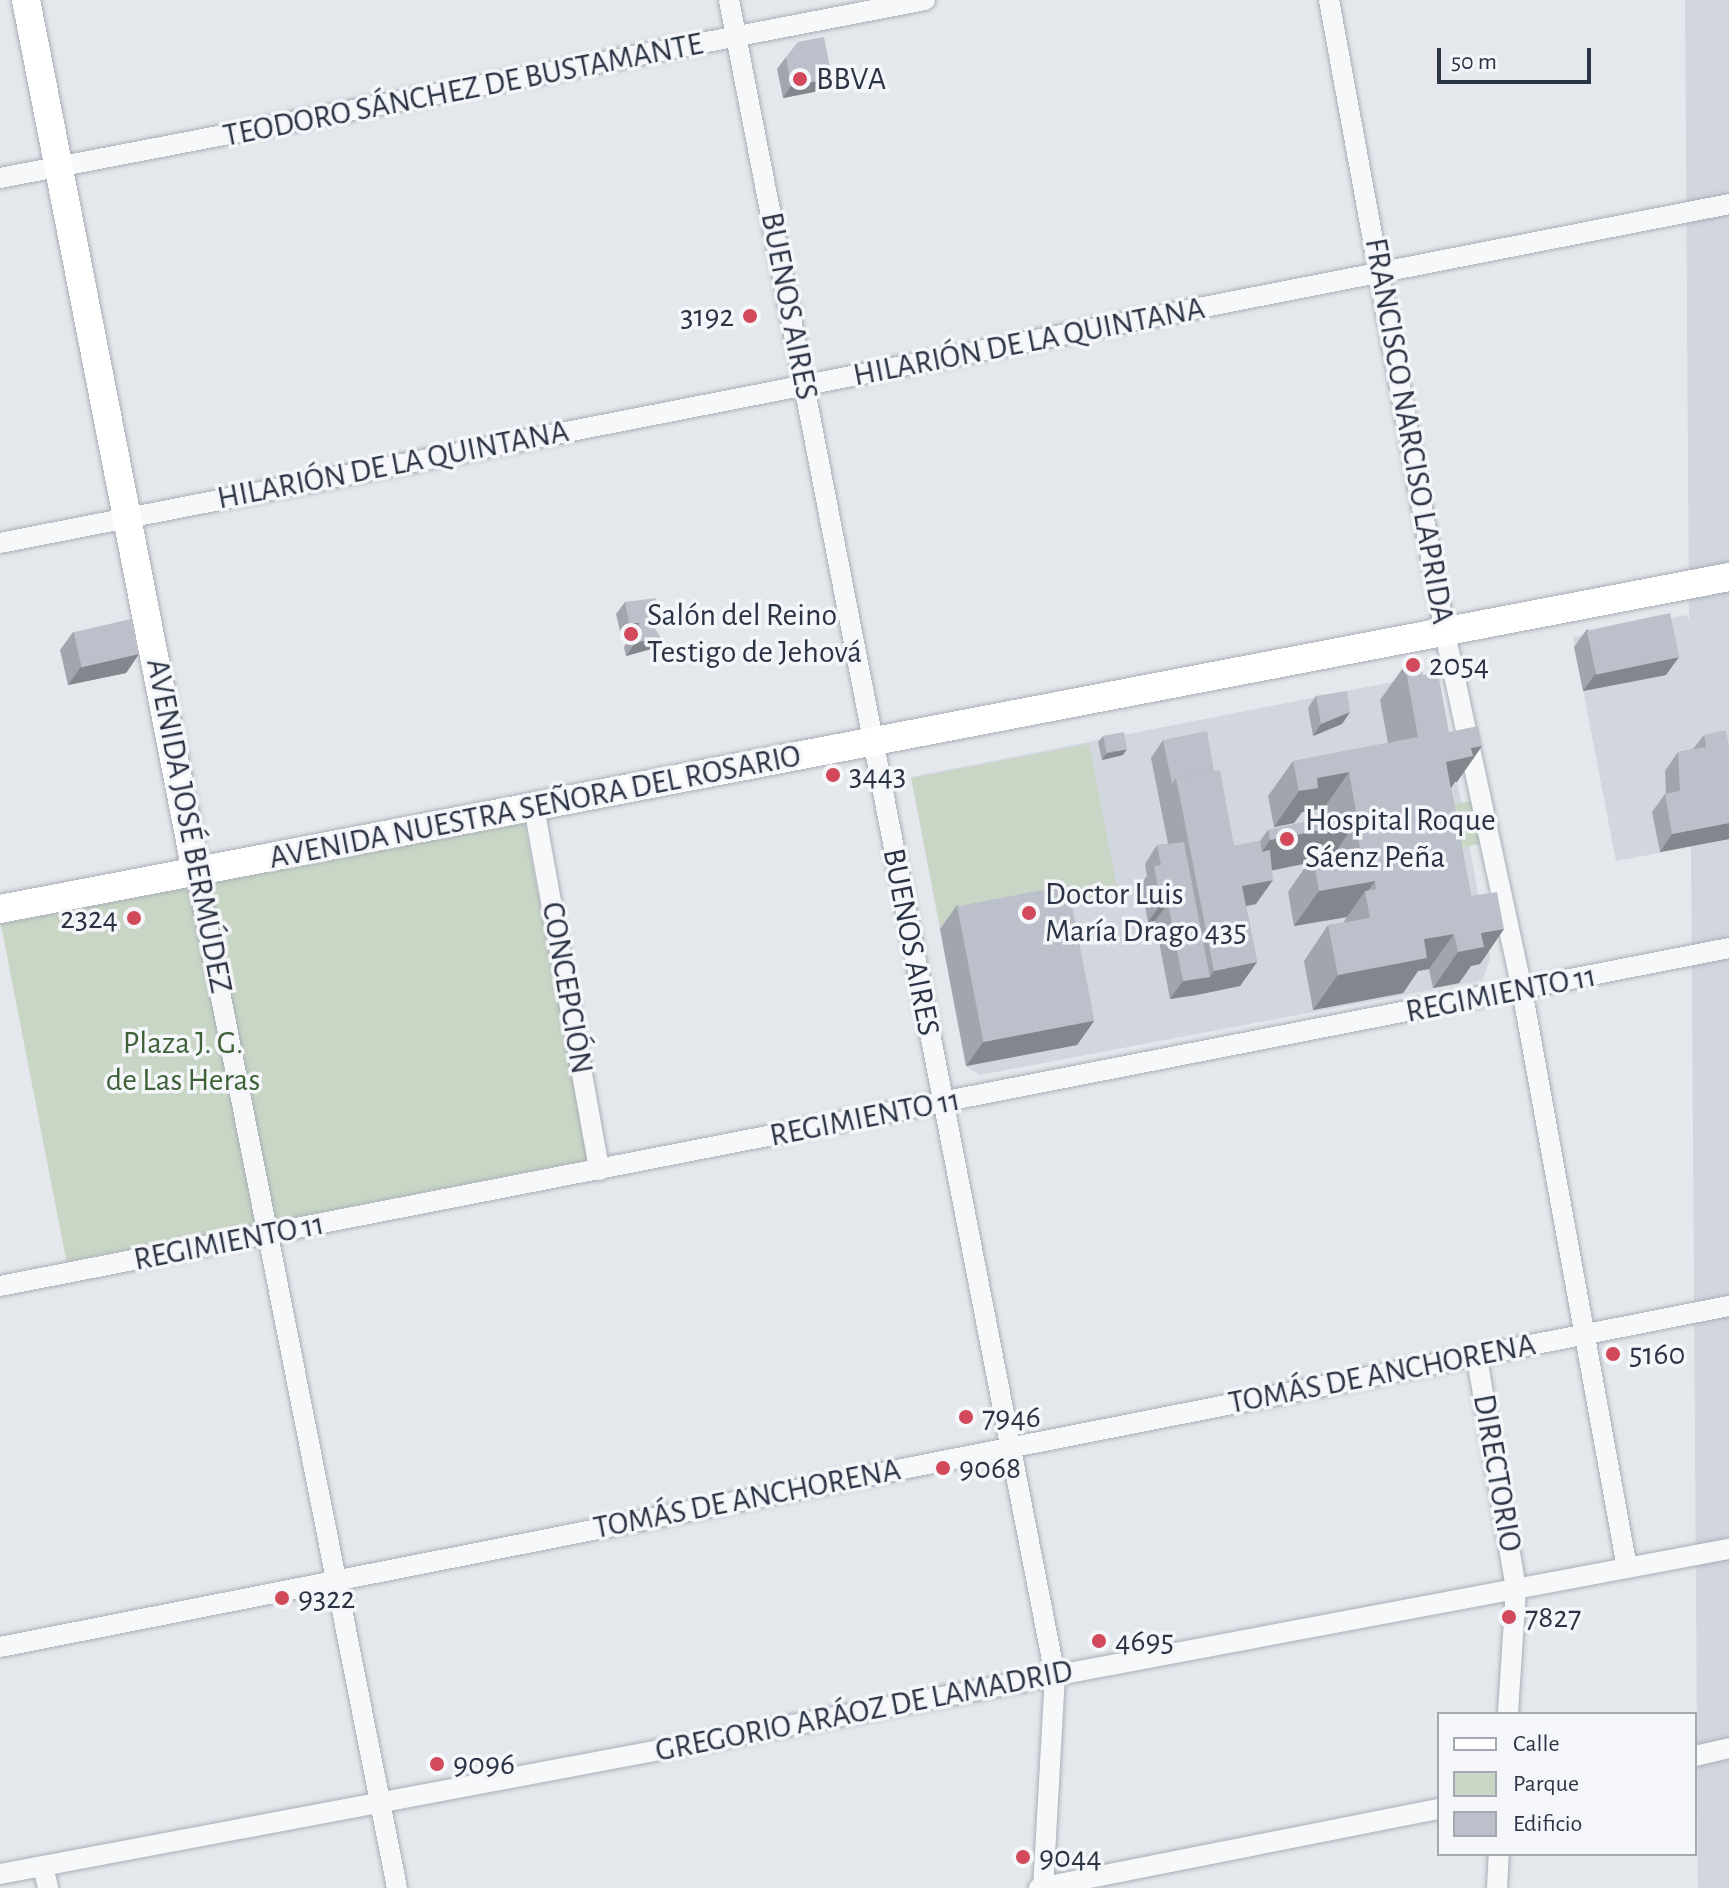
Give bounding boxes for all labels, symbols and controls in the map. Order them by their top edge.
street label: TEODORO SÁNCHEZ DE BUSTAMANTE [220,25,706,155]
scale bar [1441,32,1595,82]
text: 50 m [1451,50,1497,74]
place label: BBVA [816,60,886,98]
marker: BBVA [791,70,809,88]
street label: BUENOS AIRES [752,209,826,403]
street label: FRANCISCO NARCISO LAPRIDA [1356,235,1462,627]
street label: HILARIÓN DE LA QUINTANA [850,289,1208,395]
place label: 3192 [680,297,734,335]
marker: 3192 [741,307,759,325]
street label: HILARIÓN DE LA QUINTANA [214,412,572,518]
place label: Salón del Reino Testigo de Jehová [647,597,862,672]
marker: Salón del Reino Testigo de Jehová [622,625,640,643]
place label: 2054 [1429,646,1489,684]
street label: AVENIDA JOSÉ BERMÚDEZ [138,656,240,996]
marker: 2054 [1404,656,1422,674]
street label: AVENIDA NUESTRA SEÑORA DEL ROSARIO [266,737,804,877]
place label: 3443 [849,756,906,794]
marker: 3443 [824,766,842,784]
place label: Hospital Roque Sáenz Peña [1305,802,1496,877]
marker: Hospital Roque Sáenz Peña [1276,828,1298,850]
street label: BUENOS AIRES [874,845,948,1039]
place label: Doctor Luis María Drago 435 [1045,876,1247,951]
place label: 2324 [60,899,118,937]
street label: CONCEPCIÓN [533,899,601,1077]
marker: Doctor Luis María Drago 435 [1020,904,1038,922]
marker: 2324 [125,909,143,927]
street label: REGIMIENTO 11 [1403,957,1599,1031]
park label: Plaza J. G. de Las Heras [106,1025,260,1100]
street label: REGIMIENTO 11 [767,1081,963,1155]
street label: REGIMIENTO 11 [131,1205,327,1279]
street label: TOMÁS DE ANCHORENA [1225,1325,1539,1423]
place label: 5160 [1629,1335,1685,1373]
marker: 5160 [1604,1345,1622,1363]
street label: DIRECTORIO [1464,1391,1530,1555]
place label: 7946 [982,1398,1041,1436]
marker: 7946 [957,1408,975,1426]
place label: 9068 [959,1449,1021,1487]
street label: TOMÁS DE ANCHORENA [590,1450,904,1548]
marker: 9068 [934,1459,952,1477]
place label: 9322 [298,1579,355,1617]
marker: 9322 [273,1589,291,1607]
place label: 7827 [1525,1598,1581,1636]
marker: 7827 [1500,1608,1518,1626]
place label: 4695 [1115,1622,1174,1660]
marker: 4695 [1090,1632,1108,1650]
street label: GREGORIO ARÁOZ DE LAMADRID [652,1652,1076,1770]
legend [1437,1712,1697,1856]
text: Calle [1513,1732,1560,1756]
place label: 9096 [453,1745,515,1783]
marker: 9096 [428,1755,446,1773]
text: Parque [1513,1772,1579,1796]
text: Edificio [1513,1812,1582,1836]
place label: 9044 [1039,1838,1102,1876]
marker: 9044 [1014,1848,1032,1866]

